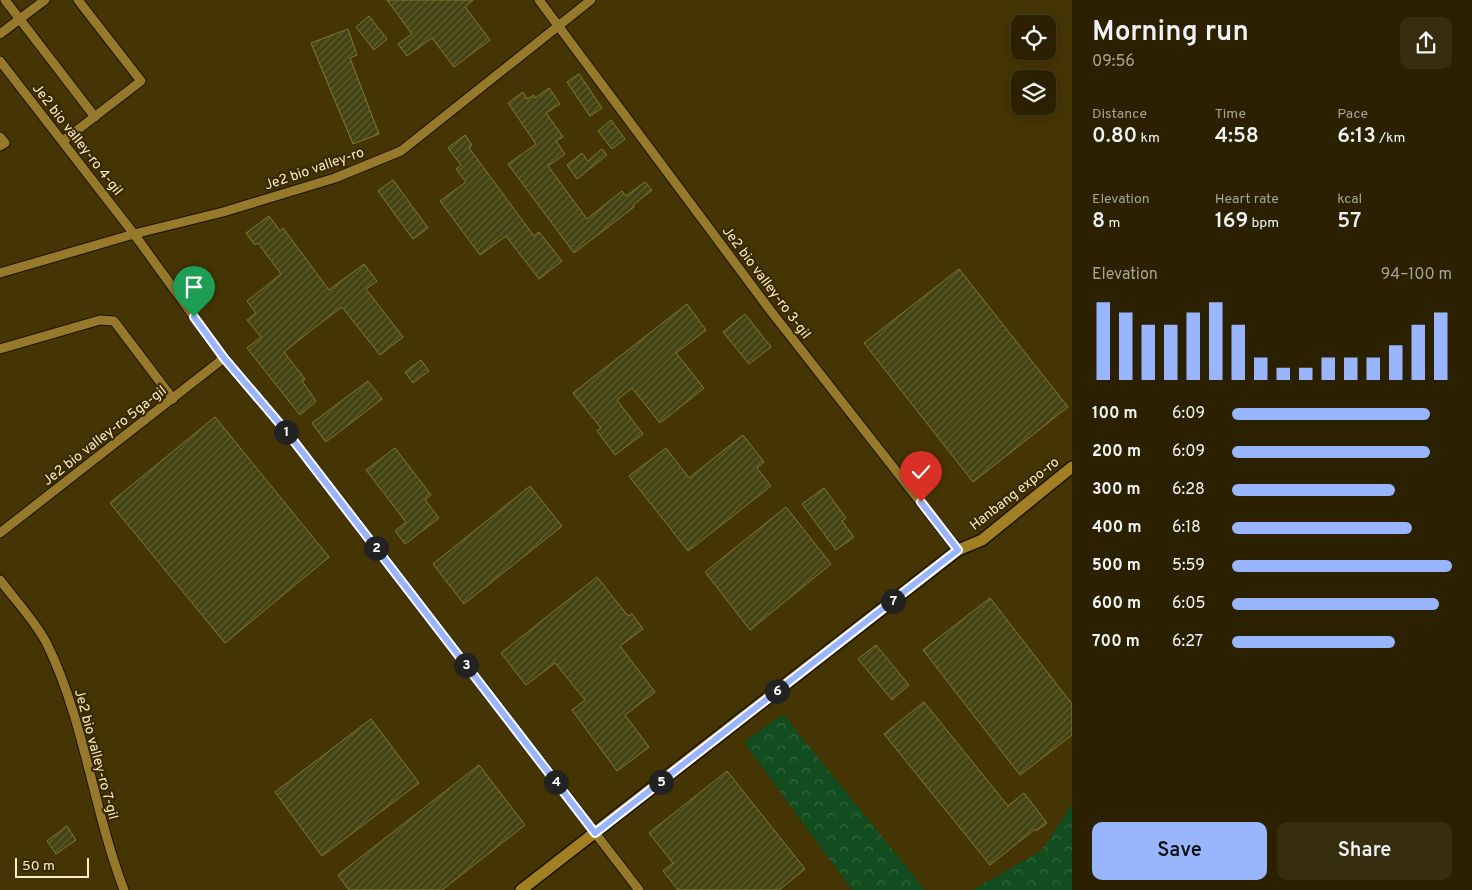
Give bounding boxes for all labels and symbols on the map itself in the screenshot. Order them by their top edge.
street label: Je2 bio valley-ro 4-gil [28,81,126,199]
street label: Je2 bio valley-ro [262,144,367,194]
street label: Je2 bio valley-ro 3-gil [718,223,814,343]
pin [173,266,215,317]
street label: Je2 bio valley-ro 5ga-gil [40,383,170,490]
pin: 1 [274,420,298,444]
pin [900,451,942,502]
street label: Hanbang expo-ro [967,454,1063,534]
pin: 2 [364,536,388,560]
pin: 7 [880,588,906,614]
pin: 3 [454,652,478,678]
pin: 6 [764,678,790,704]
street label: Je2 bio valley-ro 7-gil [70,687,121,821]
pin: 4 [544,770,568,794]
pin: 5 [648,770,674,794]
scale bar [15,855,89,878]

